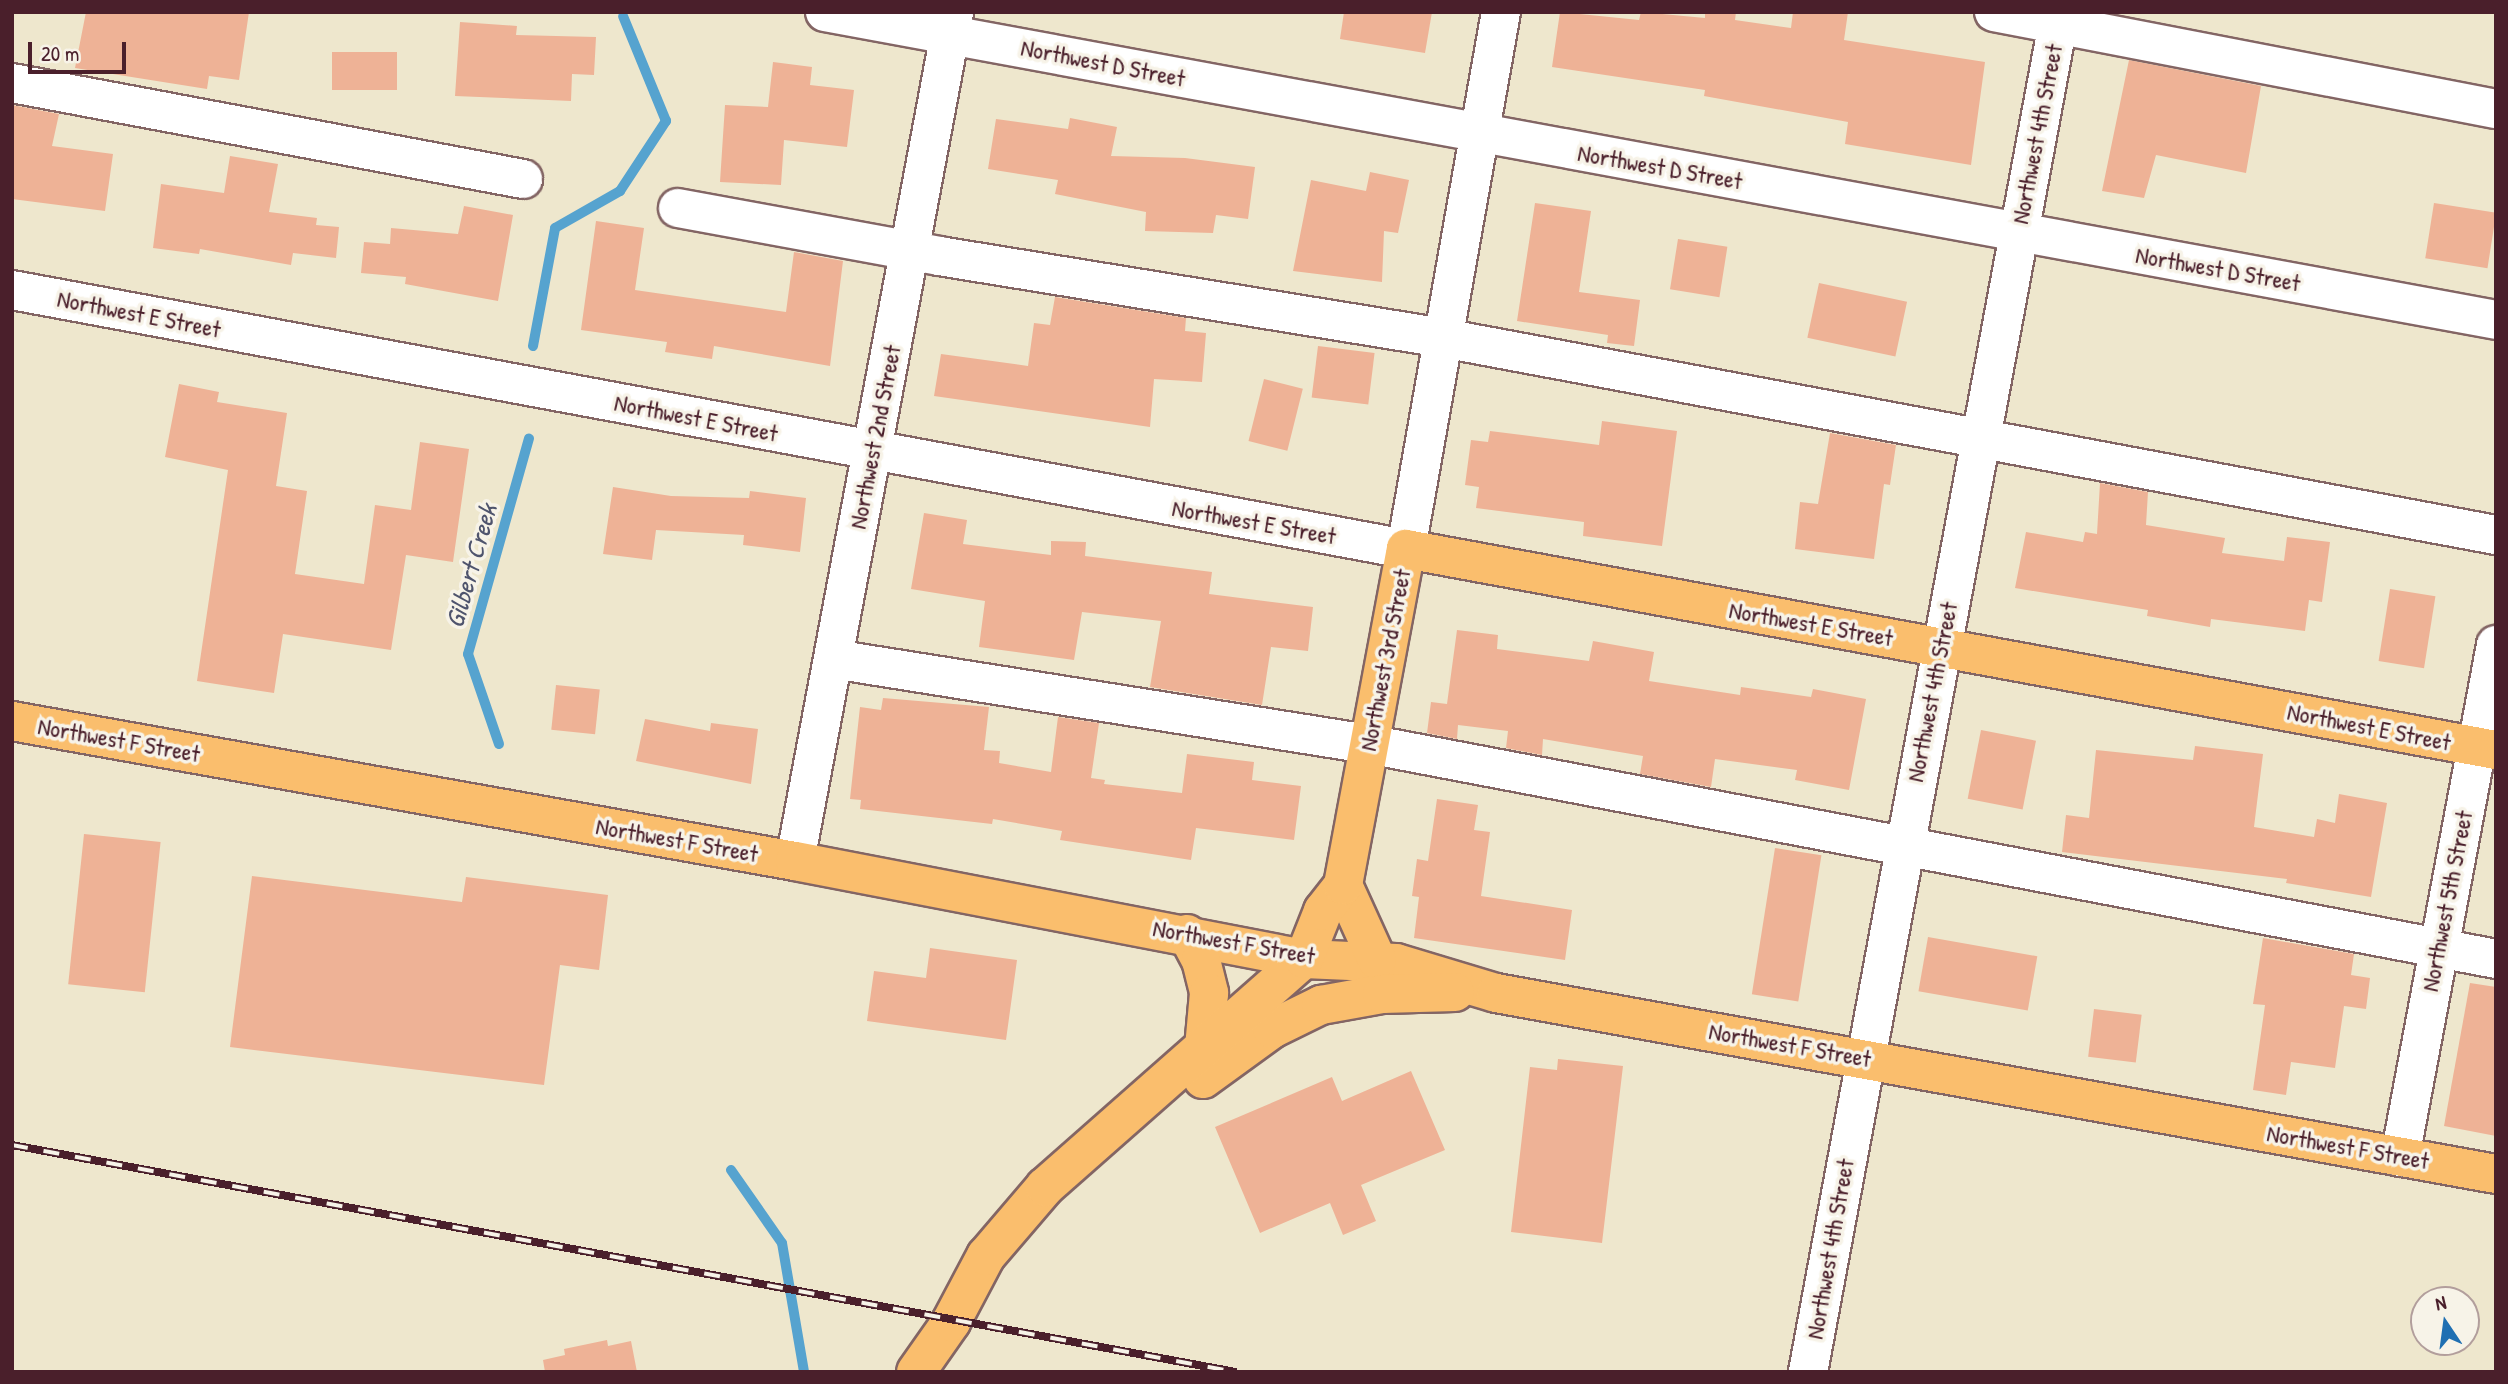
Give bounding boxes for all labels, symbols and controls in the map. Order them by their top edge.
scale bar [32,28,130,72]
street label: Northwest D Street [1019,33,1187,93]
text: 20 m [41,39,79,68]
street label: Northwest 4th Street [2005,42,2069,226]
street label: Northwest D Street [1576,138,1744,196]
street label: Northwest D Street [2134,240,2302,298]
street label: Northwest E Street [55,284,223,344]
street label: Northwest 2nd Street [843,343,907,531]
street label: Northwest E Street [612,388,780,448]
street label: Northwest E Street [1170,493,1338,551]
water label: Gilbert Creek [439,501,503,631]
street label: Northwest 3rd Street [1353,567,1417,753]
street label: Northwest E Street [1727,595,1895,653]
street label: Northwest 4th Street [1900,600,1964,784]
street label: Northwest E Street [2285,697,2453,757]
street label: Northwest F Street [36,712,202,768]
street label: Northwest 5th Street [2415,808,2479,994]
street label: Northwest F Street [594,812,760,868]
street label: Northwest F Street [1151,914,1317,970]
street label: Northwest F Street [1707,1017,1873,1073]
street label: Northwest F Street [2265,1119,2431,1175]
street label: Northwest 4th Street [1800,1157,1860,1341]
north arrow [2410,1286,2480,1356]
text: N [2433,1289,2449,1316]

